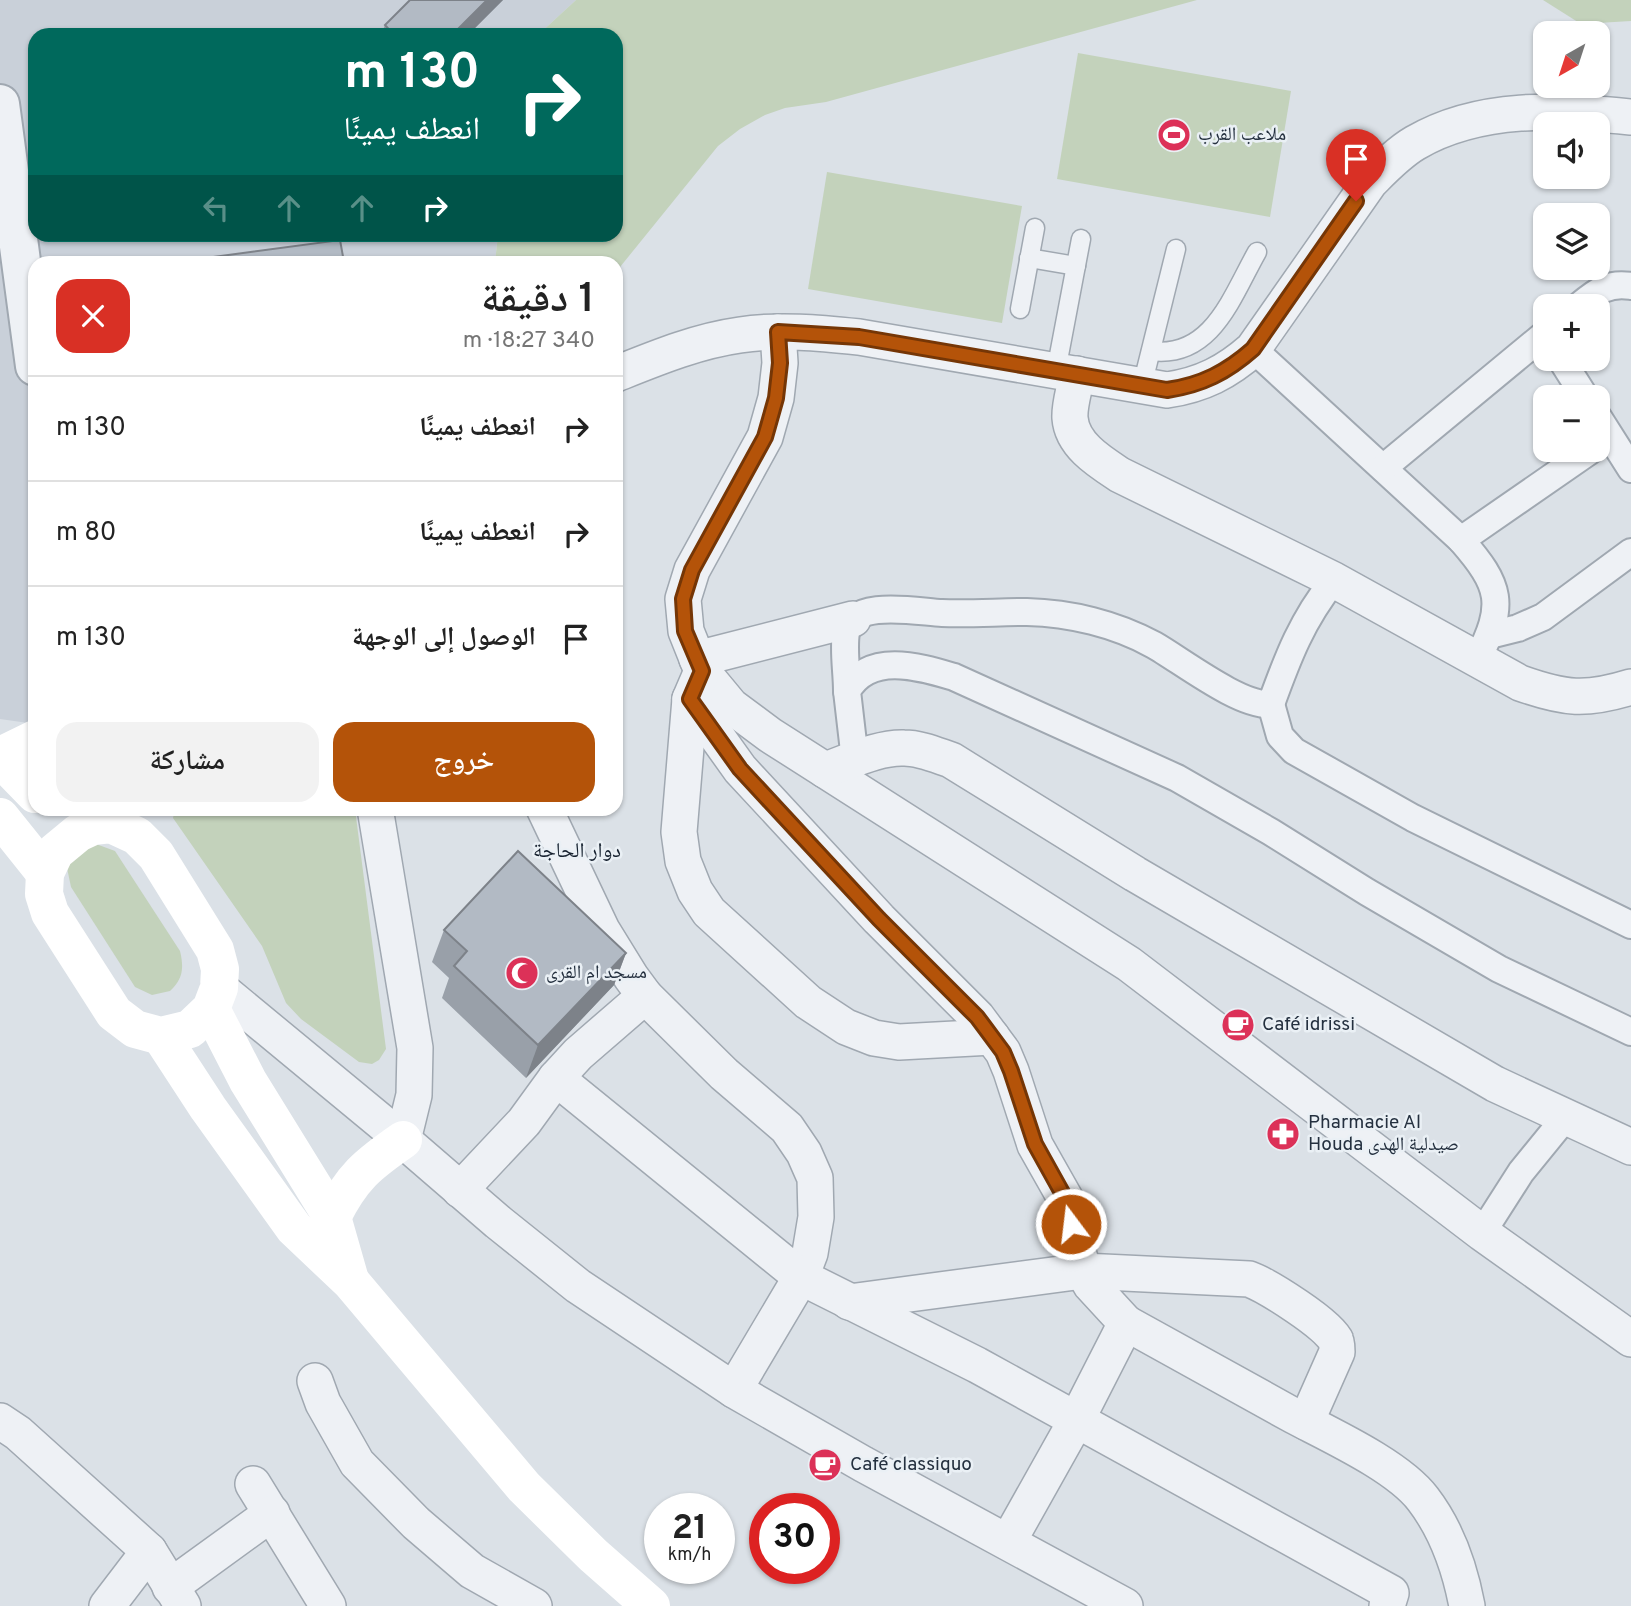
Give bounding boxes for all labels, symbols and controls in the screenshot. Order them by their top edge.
north arrow [1533,21,1610,98]
map controls [1533,21,1610,462]
text: 130 m [344,44,480,106]
icon: right [504,56,595,147]
text: انعطف يمينًا [343,111,480,151]
button: sound [1533,112,1610,189]
sports icon: ملاعب القرب [1155,116,1193,154]
place label: ملاعب القرب [1198,123,1286,147]
pin [1326,129,1386,201]
icon: arrive [1337,140,1375,178]
icon: left [197,189,235,227]
icon: ahead [270,189,308,227]
icon: ahead [343,189,381,227]
icon: right [416,189,454,227]
button: layers [1533,203,1610,280]
text: 1 دقيقة [481,274,595,327]
button: close [56,279,130,353]
button: + [1533,294,1610,371]
text: 340 m · 18:27 [463,327,595,356]
button: − [1533,385,1610,462]
icon: right [557,410,595,448]
text: 130 m [56,412,126,445]
text: انعطف يمينًا [419,412,536,445]
icon: right [557,515,595,553]
text: 80 m [56,517,116,550]
text: انعطف يمينًا [419,517,536,550]
icon: arrive [557,620,595,658]
text: 130 m [56,622,126,655]
text: الوصول إلى الوجهة [352,622,536,655]
button: مشاركة [56,722,319,802]
button: خروج [333,722,595,802]
district label: دوار الحاجة [533,838,621,865]
mosque icon: مسجد ام القرى [503,954,541,992]
place label: مسجد ام القرى [546,961,647,985]
cafe icon: Café idrissi [1219,1006,1257,1044]
place label: Café idrissi [1262,1013,1355,1037]
place label: Pharmacie Al Houda صيدلية الهدى [1308,1111,1459,1157]
pharmacy icon: Pharmacie Al Houda صيدلية الهدى [1264,1115,1302,1153]
position arrow [1034,1187,1108,1261]
cafe icon: Café classiquo [806,1446,844,1484]
place label: Café classiquo [850,1453,972,1477]
speed limit sign: 30 [749,1493,840,1584]
text: 21 [672,1507,707,1551]
text: km/h [668,1544,711,1567]

